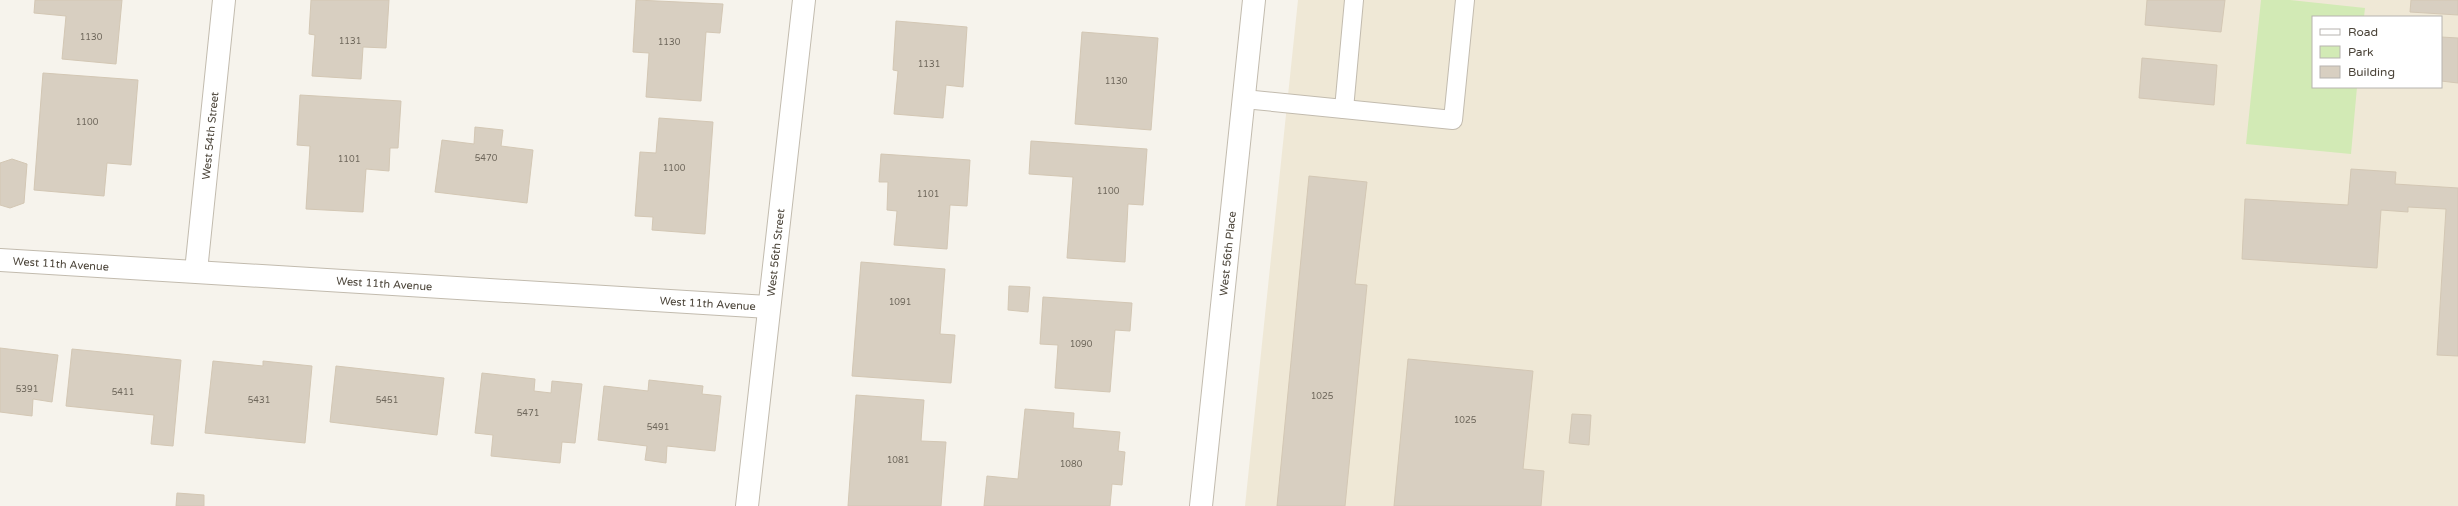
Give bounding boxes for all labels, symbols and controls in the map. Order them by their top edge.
legend [2312,16,2442,88]
text: Road [2348,25,2378,39]
house number: 1130 [80,32,103,43]
house number: 1131 [339,36,361,47]
house number: 1130 [658,37,681,48]
text: Park [2348,45,2374,59]
house number: 1131 [918,59,940,70]
text: Building [2348,65,2395,79]
house number: 1130 [1105,76,1128,87]
street label: West 54th Street [199,91,221,180]
house number: 1100 [76,117,99,128]
house number: 5470 [475,153,498,164]
house number: 1101 [338,154,360,165]
house number: 1100 [663,163,686,174]
house number: 1100 [1097,186,1120,197]
house number: 1101 [917,189,939,200]
street label: West 56th Street [764,208,787,297]
street label: West 56th Place [1217,210,1238,296]
street label: West 11th Avenue [12,254,109,273]
street label: West 11th Avenue [336,274,433,293]
street label: West 11th Avenue [659,294,756,313]
house number: 1091 [889,297,911,308]
house number: 1090 [1070,339,1093,350]
house number: 5391 [16,384,38,395]
house number: 5411 [112,387,134,398]
house number: 1025 [1311,391,1334,402]
house number: 5431 [248,395,270,406]
house number: 5451 [376,395,398,406]
house number: 5471 [517,408,539,419]
house number: 1025 [1454,415,1477,426]
house number: 5491 [647,422,669,433]
house number: 1081 [887,455,909,466]
house number: 1080 [1060,459,1083,470]

